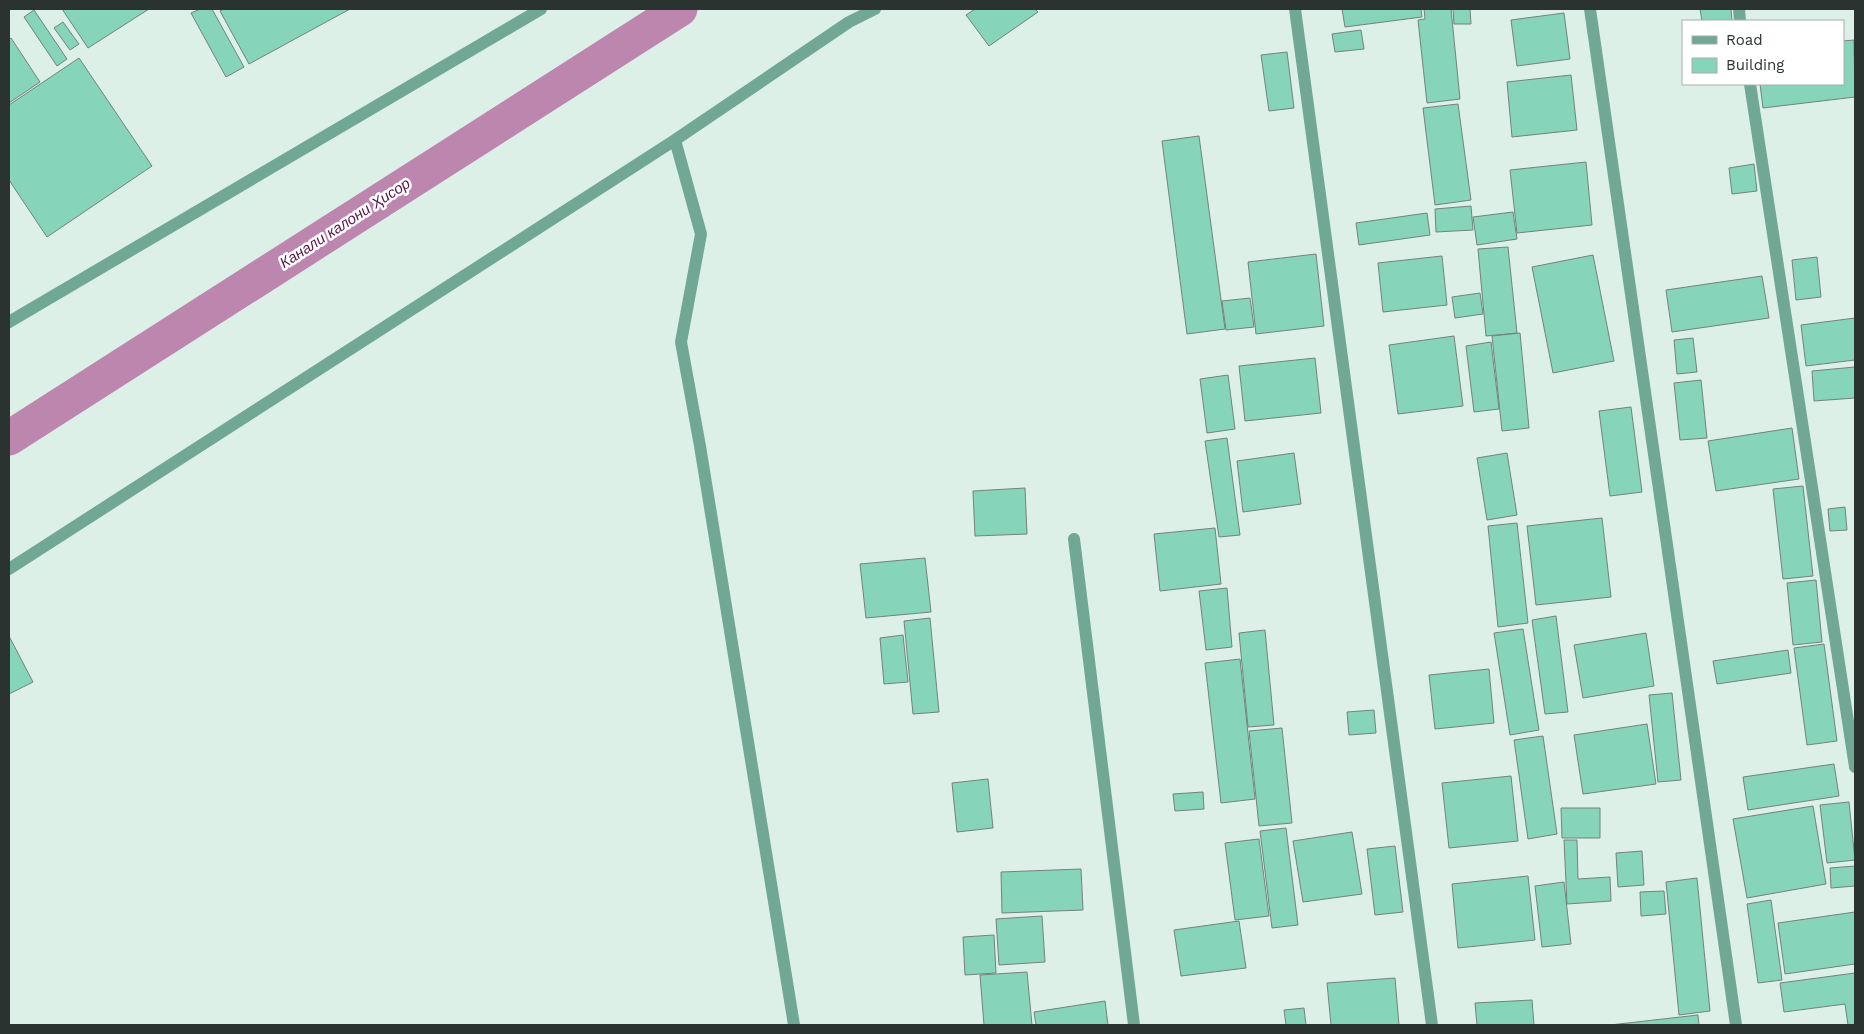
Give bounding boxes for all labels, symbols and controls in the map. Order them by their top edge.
legend [1682,20,1844,85]
text: Road [1726,31,1763,49]
text: Building [1726,56,1784,74]
water label: Канали калони Ҳисор [276,174,414,272]

